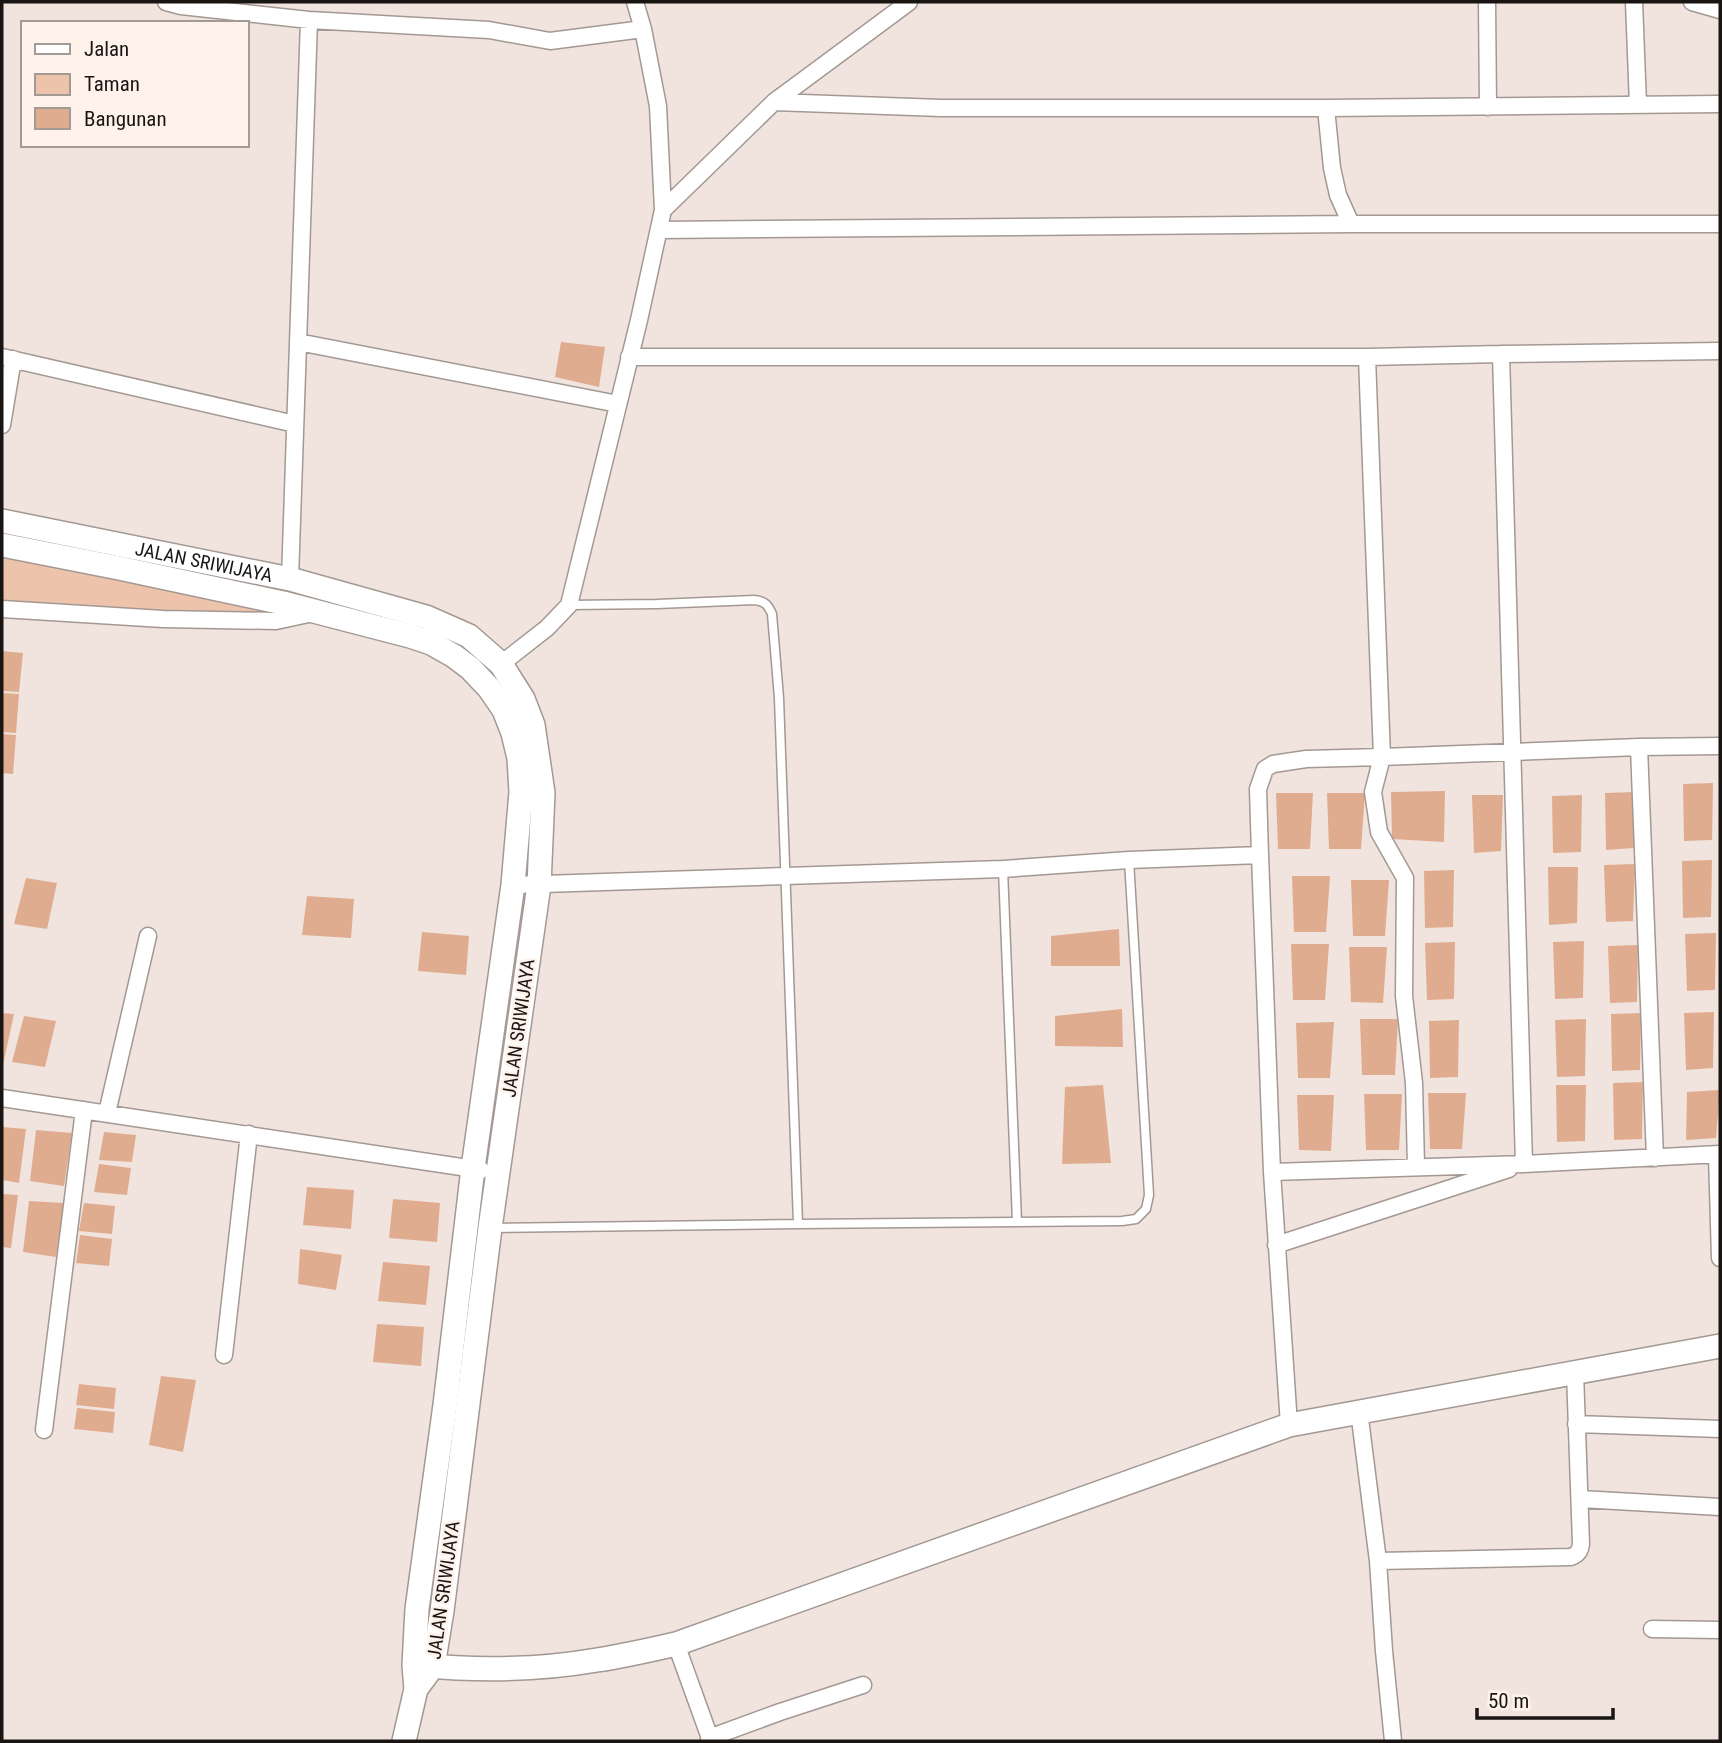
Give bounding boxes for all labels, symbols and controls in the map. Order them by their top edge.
legend [21,21,248,147]
text: Jalan [84,37,129,61]
text: Taman [84,72,140,96]
text: Bangunan [84,107,167,131]
street label: JALAN SRIWIJAYA [133,537,274,587]
street label: JALAN SRIWIJAYA [497,957,540,1099]
street label: JALAN SRIWIJAYA [422,1519,465,1661]
scale bar [1477,1676,1614,1720]
text: 50 m [1488,1689,1529,1713]

